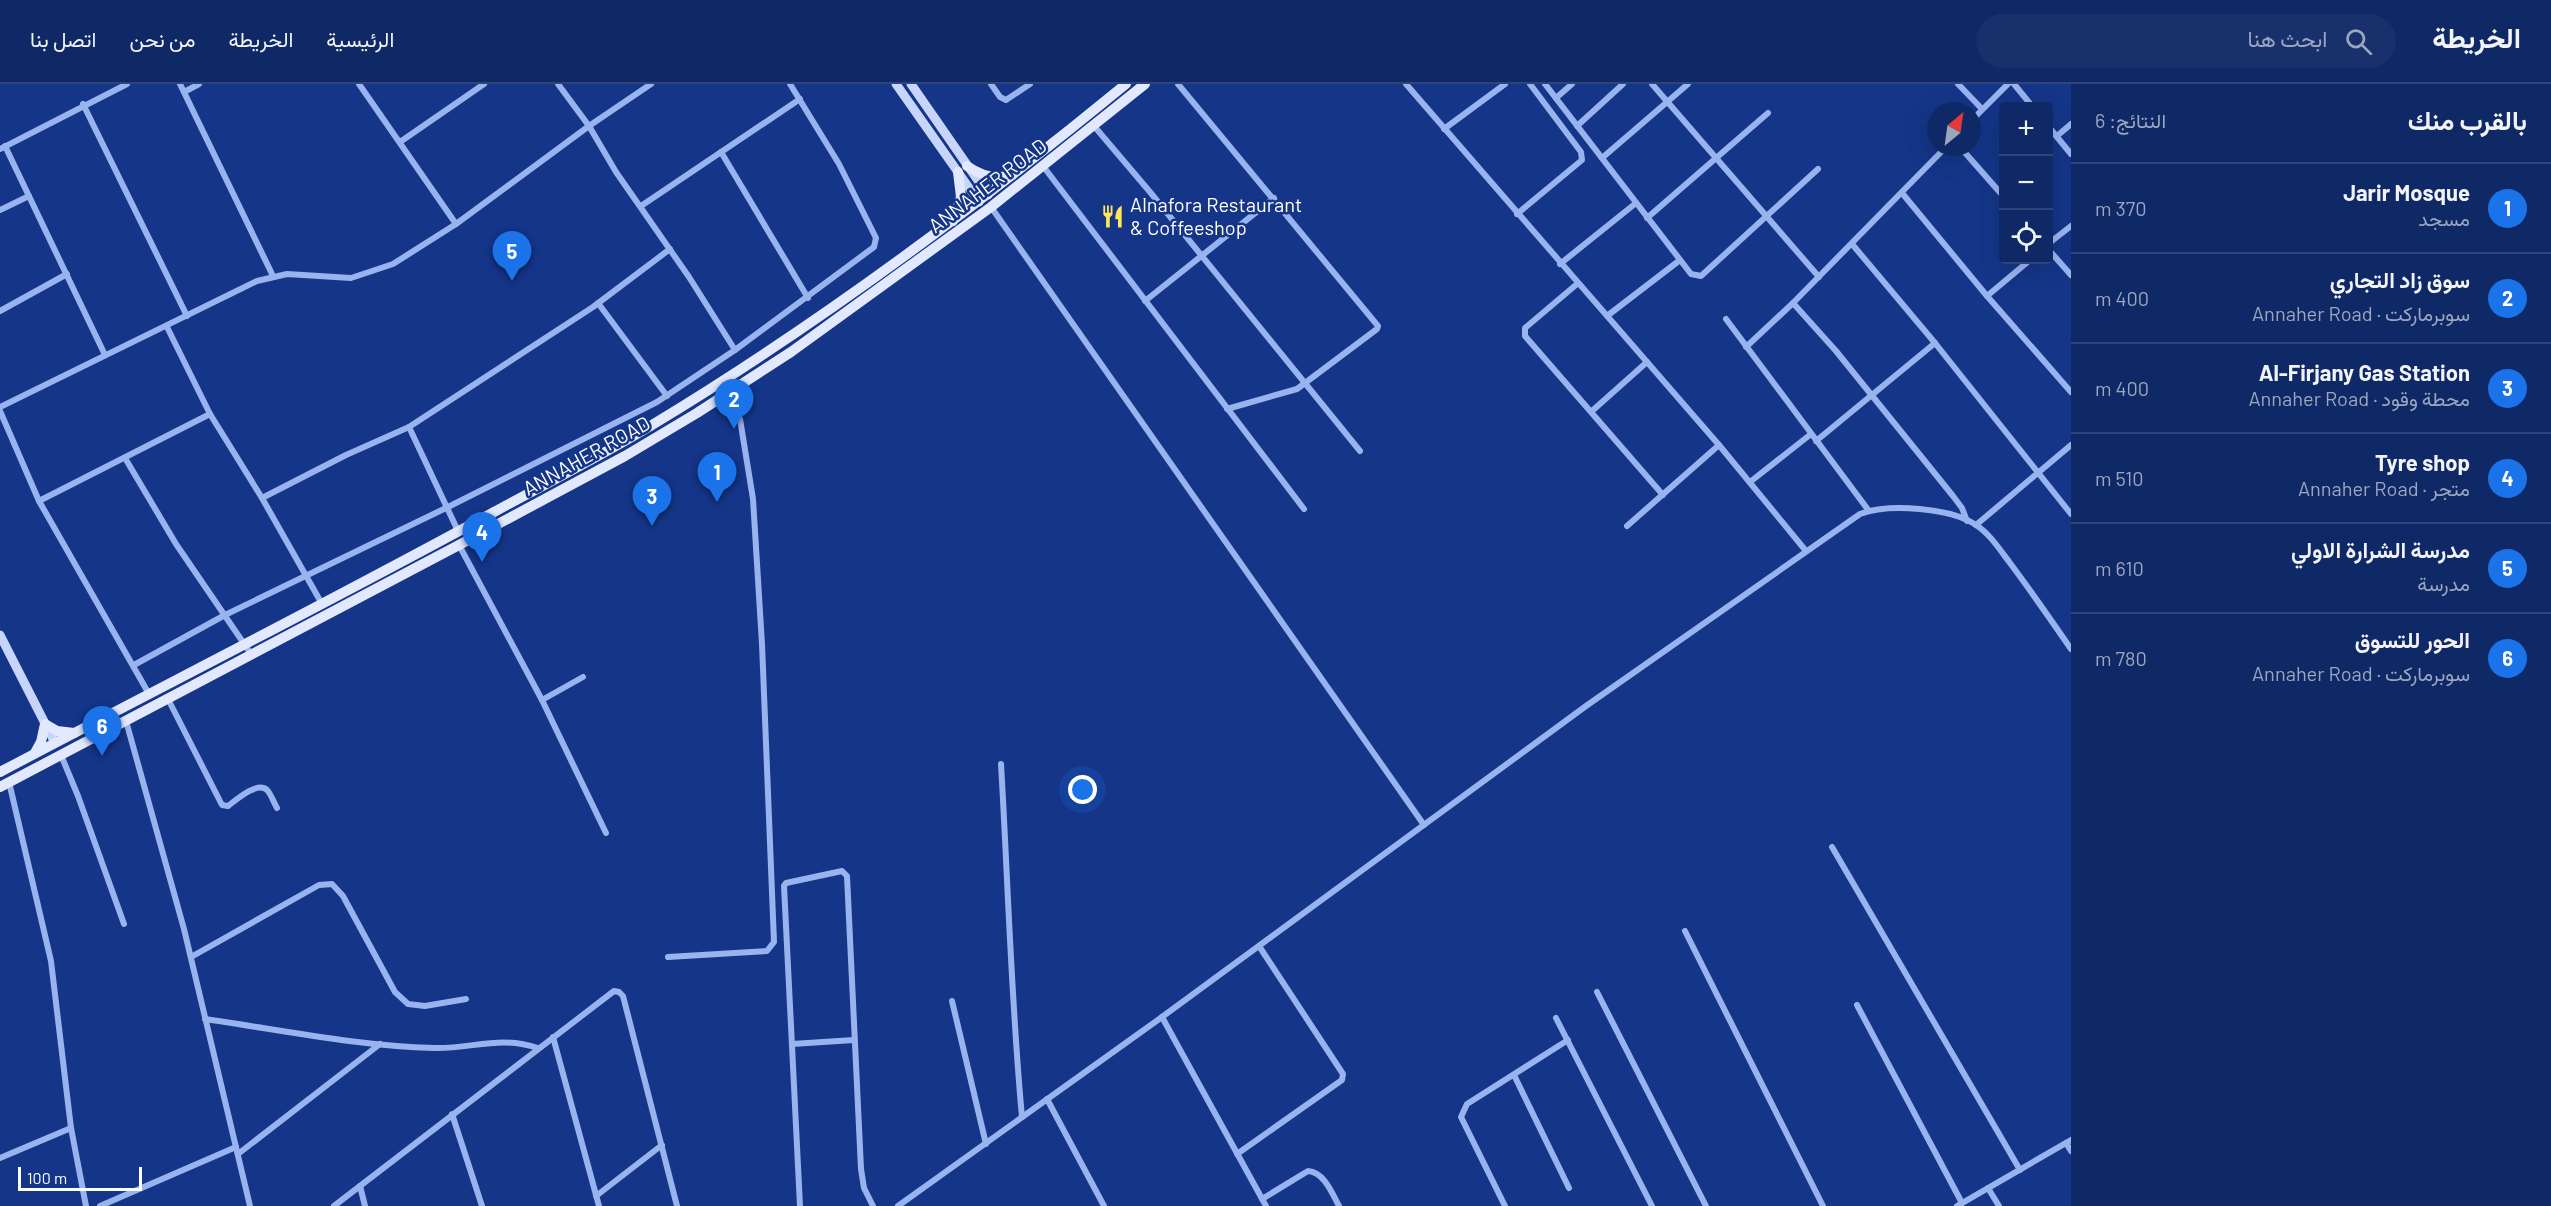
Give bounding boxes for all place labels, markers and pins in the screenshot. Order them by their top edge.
place label: Alnafora Restaurant & Coffeeshop [1130,192,1302,239]
restaurant icon: Alnafora Restaurant & Coffeeshop [1099,203,1125,229]
pin: 5 [492,232,532,281]
pin: 2 [714,380,754,429]
pin: 1 [698,452,736,502]
pin: 3 [632,476,672,526]
pin: 4 [462,512,502,562]
pin: 6 [82,706,122,756]

